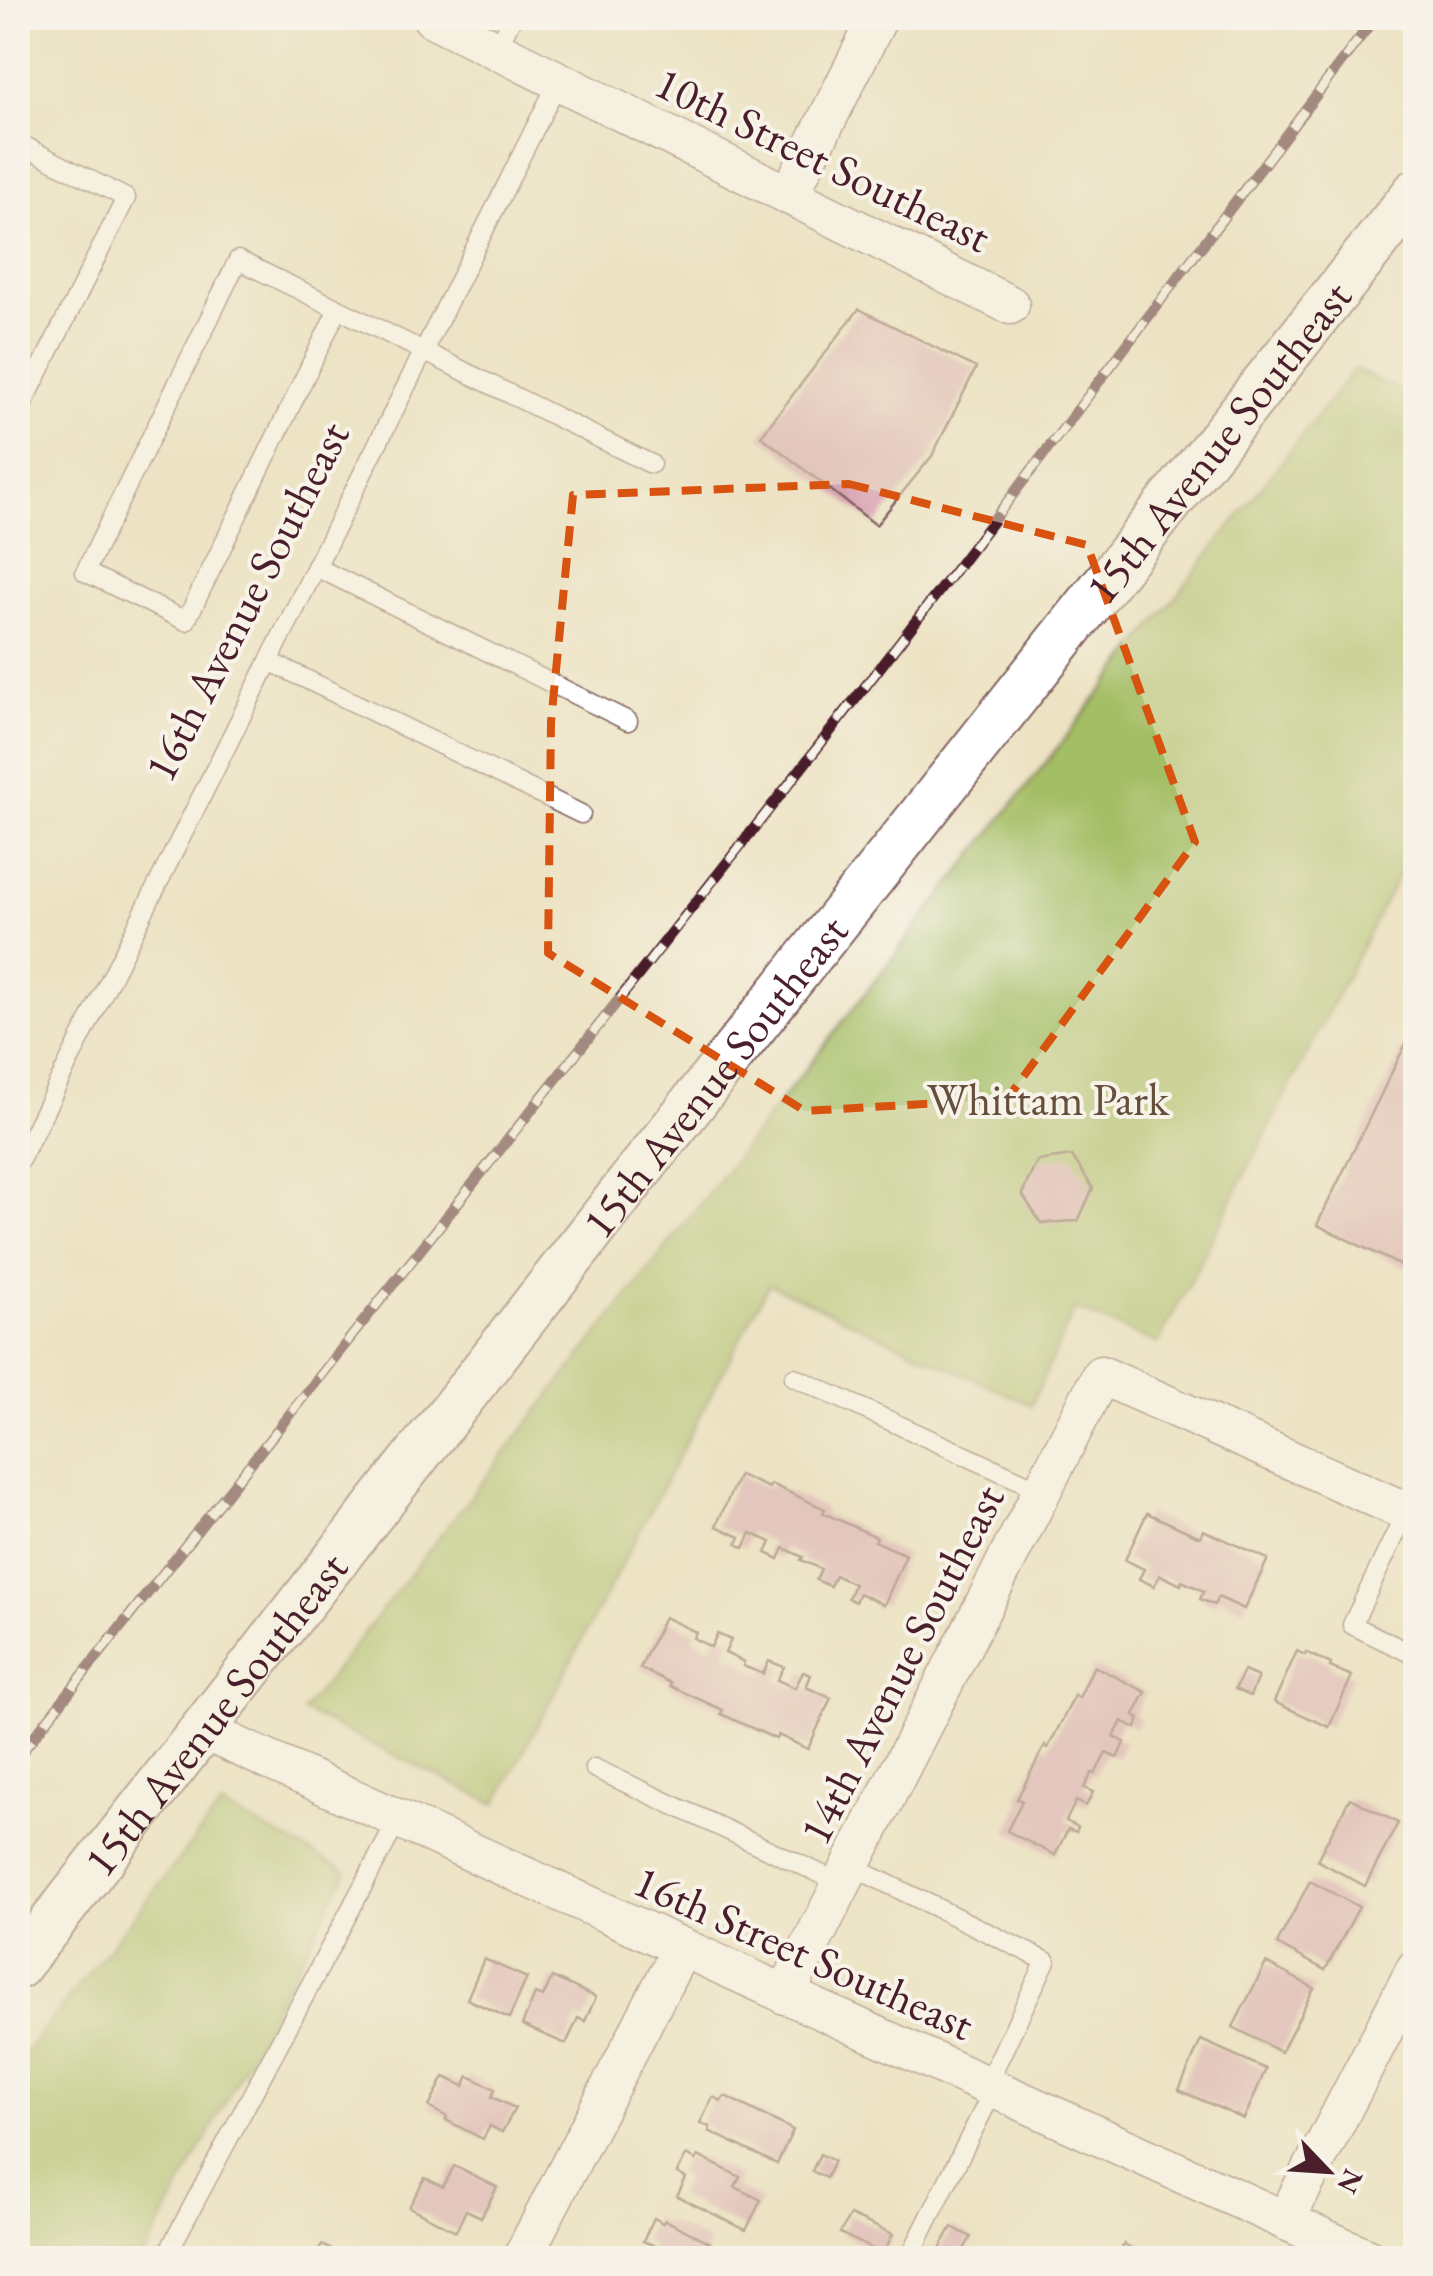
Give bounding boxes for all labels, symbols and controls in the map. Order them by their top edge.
street label: 10th Street Southeast [646,53,1000,265]
street label: 15th Avenue Southeast [1072,268,1364,615]
street label: 16th Avenue Southeast [130,411,362,791]
street label: 15th Avenue Southeast [569,903,860,1250]
park label: Whittam Park [927,1070,1170,1128]
street label: 14th Avenue Southeast [785,1474,1017,1854]
street label: 15th Avenue Southeast [70,1540,360,1888]
street label: 16th Street Southeast [625,1851,983,2053]
north arrow [1278,2121,1378,2221]
text: N [1329,2164,1372,2200]

